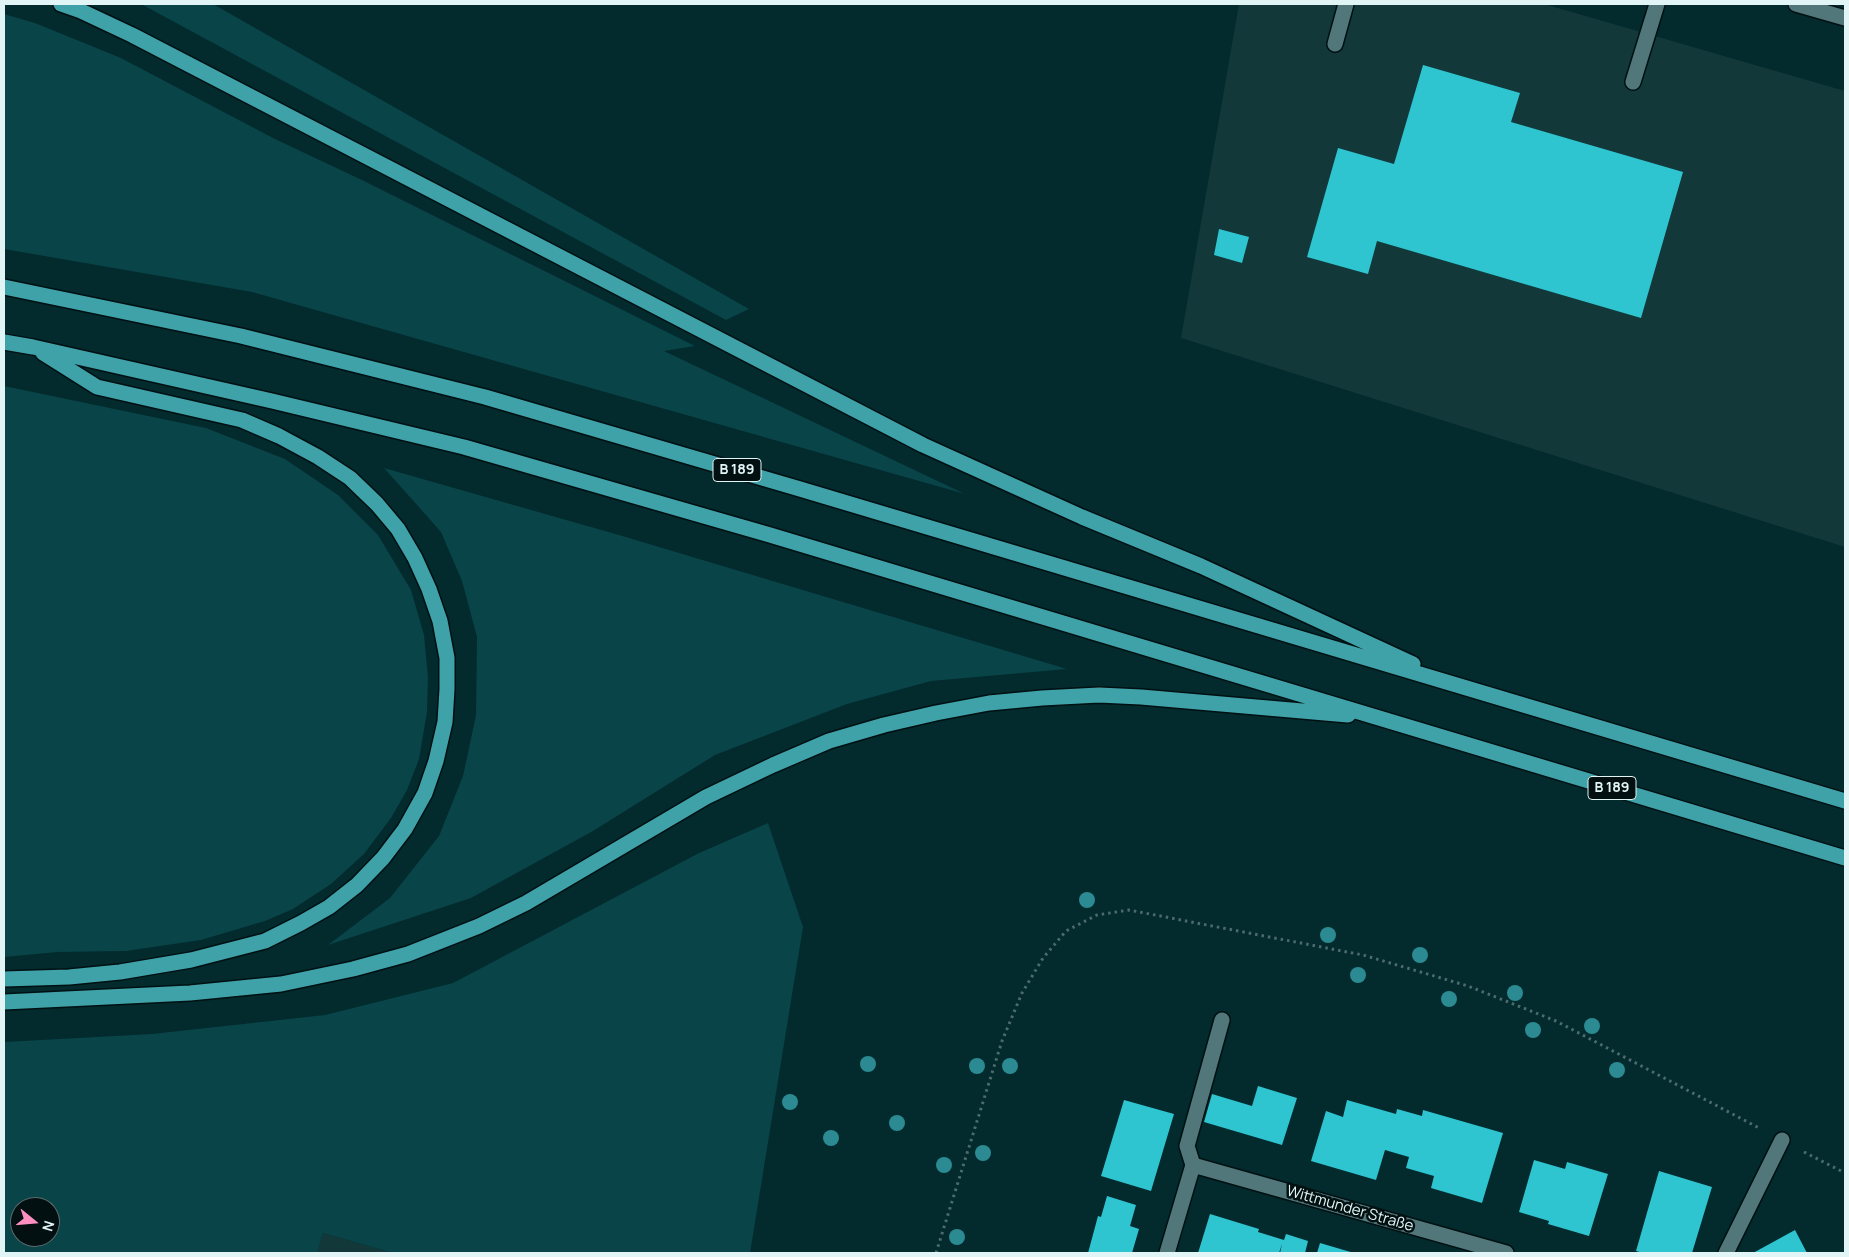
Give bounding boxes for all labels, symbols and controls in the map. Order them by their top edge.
road number: B 189 [713,458,761,482]
road number: B 189 [1588,776,1636,800]
street label: Wittmunder Straße [1284,1182,1416,1236]
north arrow [10,1197,60,1247]
text: N [38,1219,59,1234]

